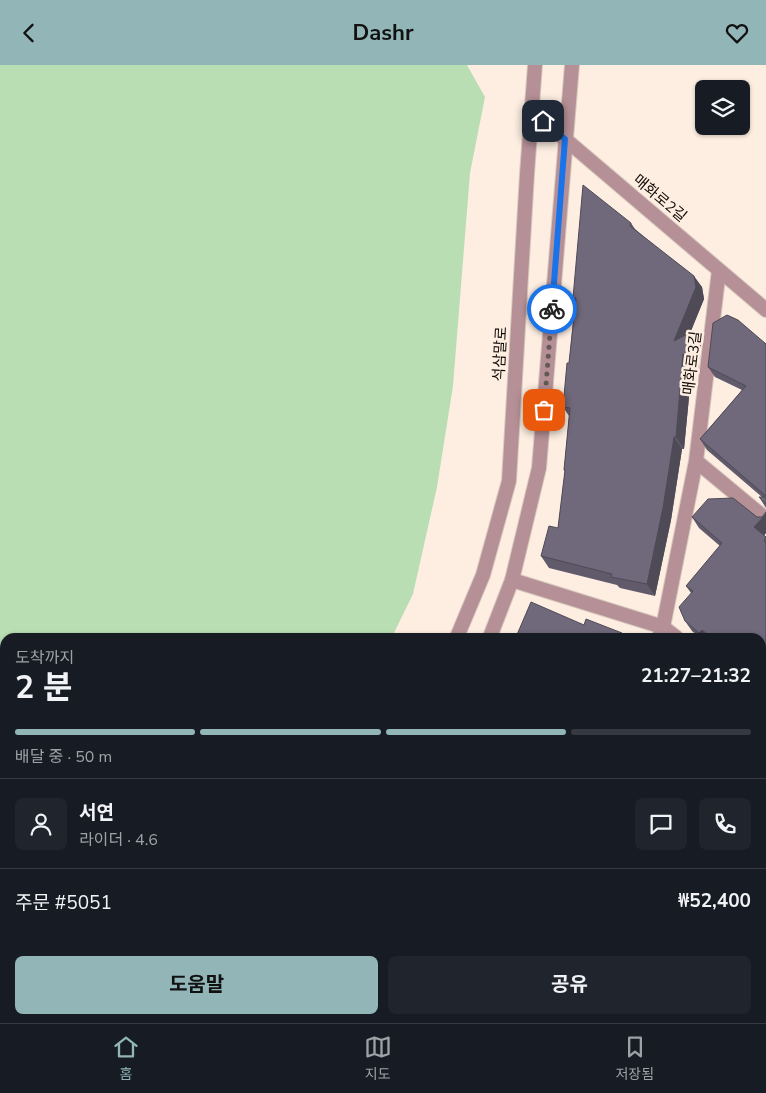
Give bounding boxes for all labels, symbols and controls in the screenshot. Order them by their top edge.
text: Dashr [352,18,414,48]
icon: back [15,19,43,47]
icon: heart [723,19,751,47]
map controls [695,80,750,135]
button: layers [695,80,750,135]
pin [522,100,564,142]
icon: home [529,107,557,135]
street label: 매화로2길 [629,170,691,226]
courier [527,284,577,334]
icon: bike [538,295,566,323]
street label: 석삼말로 [489,326,511,382]
street label: 매화로3길 [678,330,706,396]
pin [523,389,565,431]
icon: bag [530,396,558,424]
text: 도착까지 [15,647,74,669]
text: 21:27–21:32 [641,663,751,689]
text: 2 분 [15,666,72,709]
text: 배달 중 · 50 m [15,746,112,768]
button: person [15,798,67,850]
button: chat [635,798,687,850]
button: phone [699,798,751,850]
text: 서연 [79,800,114,826]
text: 라이더 · 4.6 [79,829,158,851]
text: ₩52,400 [678,888,751,914]
text: 주문 #5051 [15,890,112,916]
button: 도움말 [15,956,378,1014]
button: 공유 [388,956,751,1014]
tab: 홈 [112,1033,140,1084]
tab: 지도 [364,1033,392,1084]
tab: 저장됨 [615,1033,654,1084]

